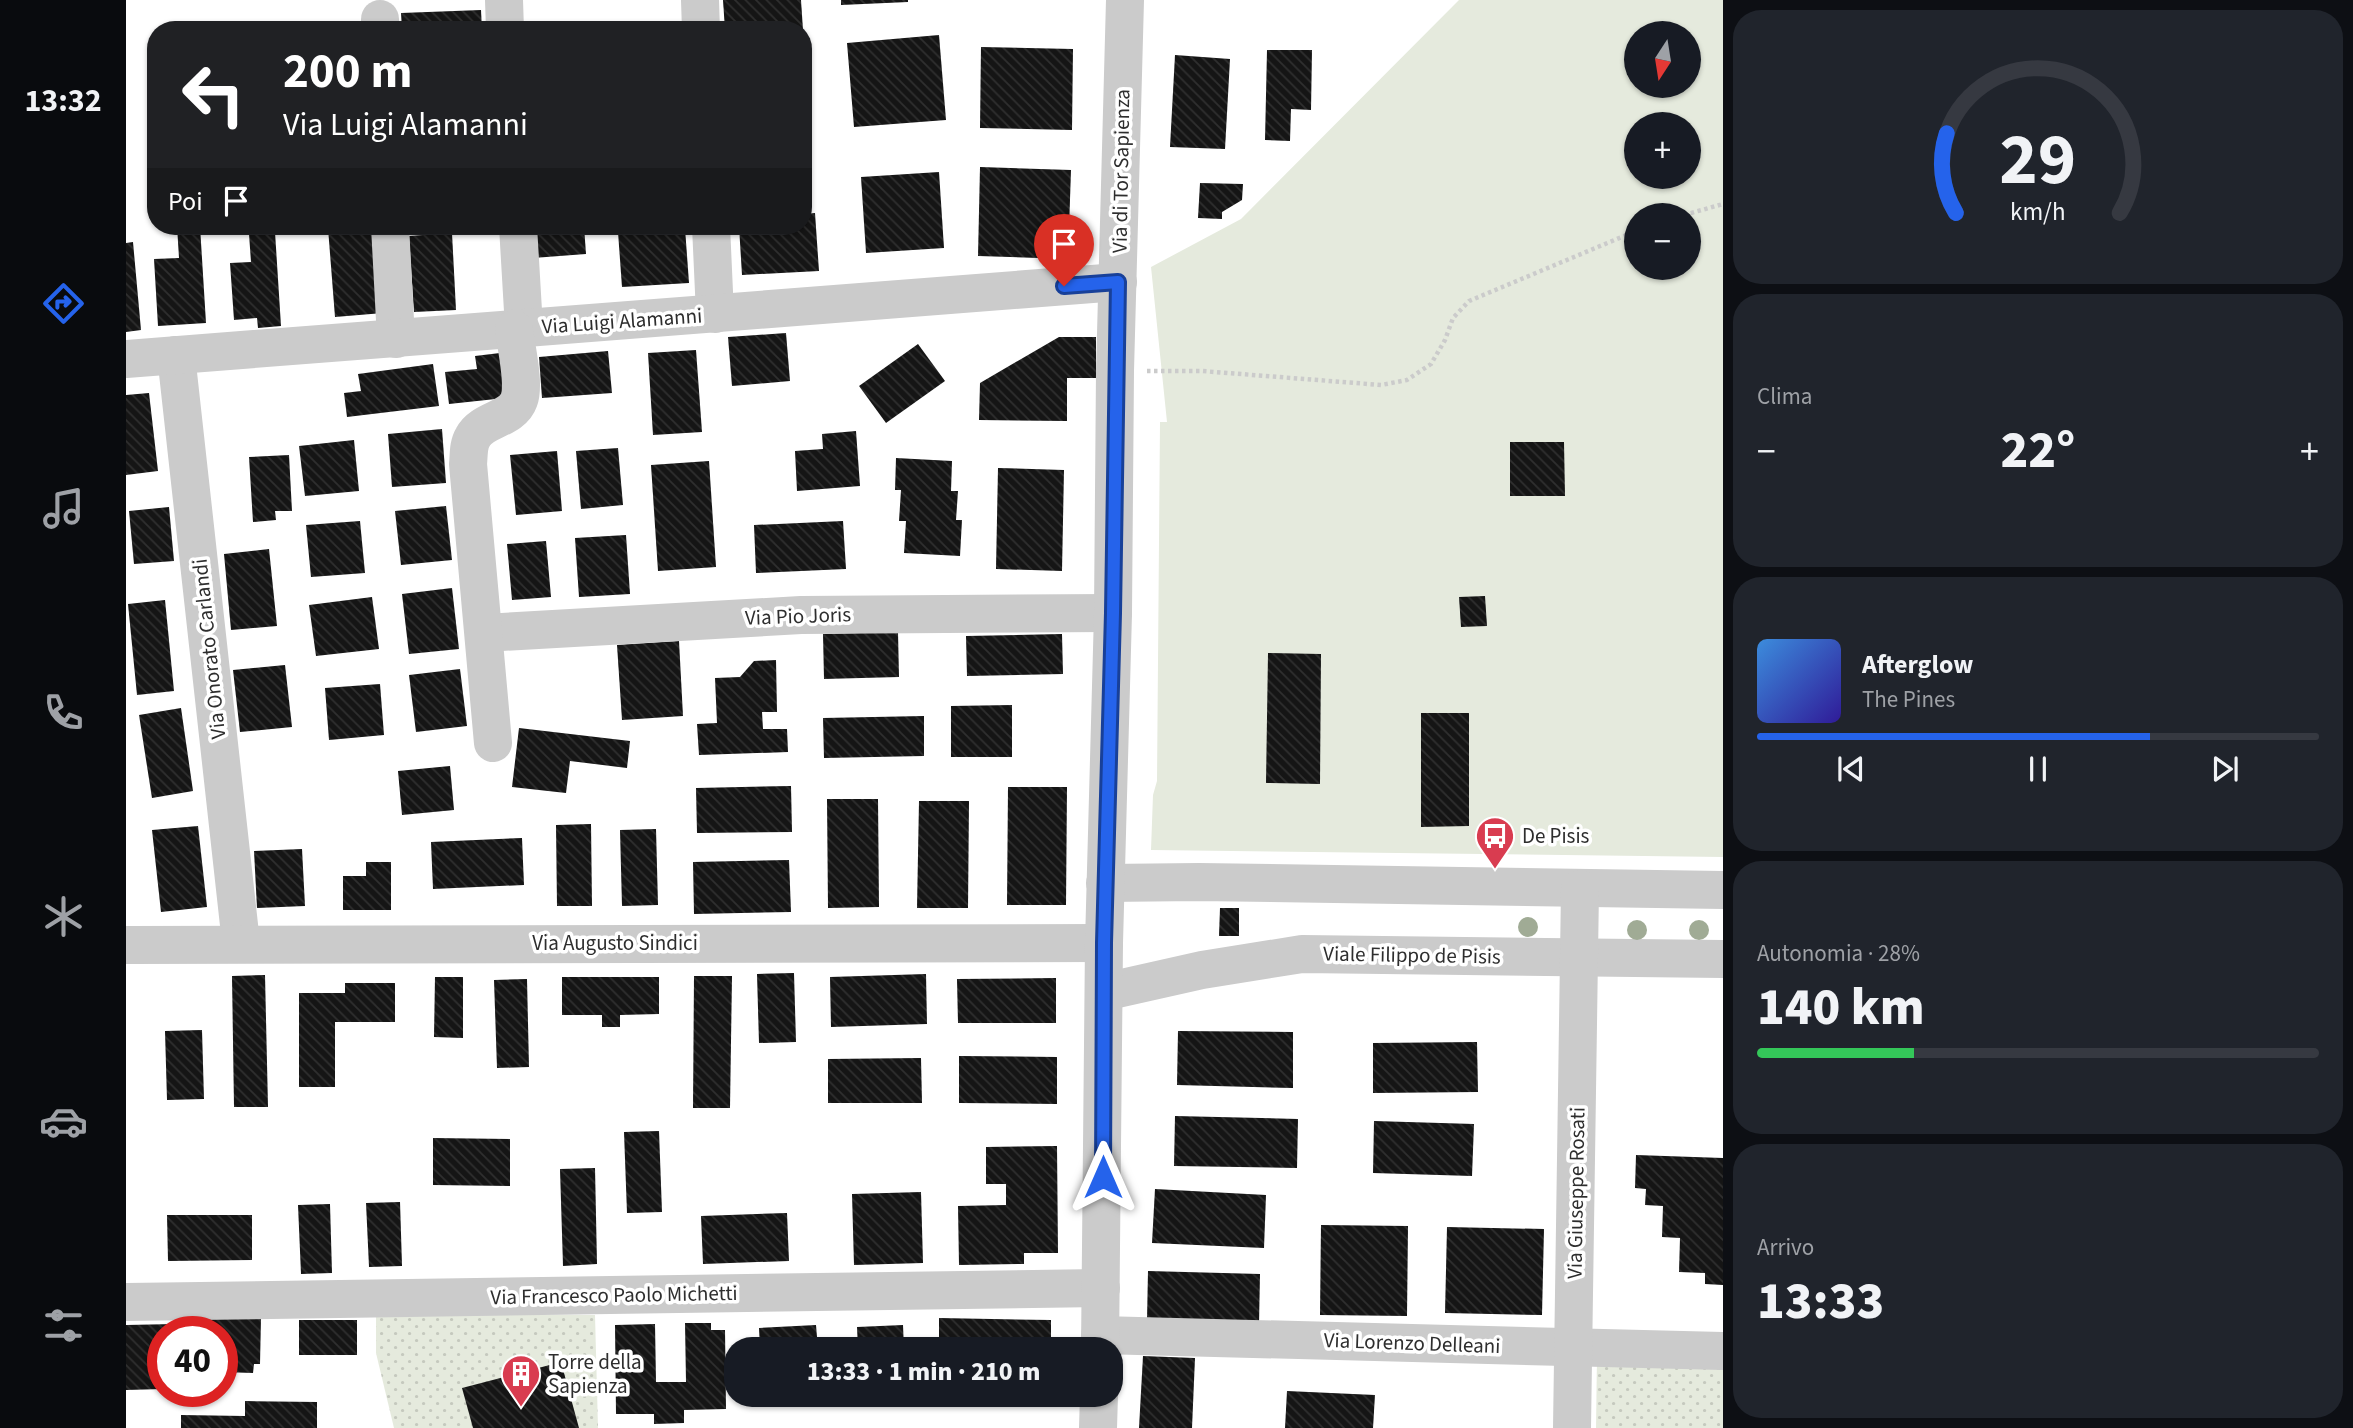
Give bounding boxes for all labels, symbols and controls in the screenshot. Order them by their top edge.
north arrow [1624,21,1701,98]
map controls [1624,21,1701,280]
text: 200 m [283,37,412,107]
icon: left [168,49,259,140]
text: 13:32 [24,78,102,124]
street label: Via di Tor Sapienza [1105,89,1137,253]
text: Via Luigi Alamanni [283,102,528,148]
text: 29 [2000,108,2076,212]
button: + [1624,112,1701,189]
icon: arrive [217,182,255,220]
text: Poi [168,183,203,220]
text: km/h [2010,194,2066,230]
button: − [1624,203,1701,280]
pin [1034,214,1094,286]
icon: arrive [1045,225,1083,263]
icon: directions [39,279,88,328]
street label: Via Luigi Alamanni [541,300,703,342]
text: Clima [1757,380,1812,413]
text: 22° [2001,414,2075,488]
text: − [1757,425,1776,479]
text: + [2300,425,2319,479]
icon: music [39,484,88,533]
street label: Via Onorato Carlandi [185,557,233,741]
street label: Via Pio Joris [744,599,852,633]
text: Afterglow [1862,646,1973,683]
text: The Pines [1862,683,1955,716]
icon: phone [39,688,88,737]
icon: previous [1832,750,1870,788]
icon: pause [2019,750,2057,788]
icon: next [2206,750,2244,788]
bus stop icon: De Pisis [1474,815,1516,870]
place label: De Pisis [1522,821,1590,851]
icon: climate [39,892,88,941]
street label: Via Augusto Sindici [532,928,698,958]
text: Autonomia · 28% [1757,937,1920,970]
street label: Viale Filippo de Pisis [1323,938,1501,972]
text: 140 km [1757,971,1925,1045]
icon: car [39,1097,88,1146]
street label: Via Giuseppe Rosati [1560,1107,1592,1279]
position arrow [1066,1140,1140,1214]
text: Arrivo [1757,1231,1814,1264]
text: 13:33 [1757,1265,1884,1339]
street label: Via Francesco Paolo Michetti [490,1278,738,1312]
icon: filters [39,1301,88,1350]
speed limit sign: 40 [147,1316,238,1407]
street label: Via Lorenzo Delleani [1323,1325,1501,1361]
place label: Torre della Sapienza [548,1347,642,1401]
building icon: Torre della Sapienza [500,1353,542,1408]
text: 13:33 · 1 min · 210 m [807,1353,1040,1390]

